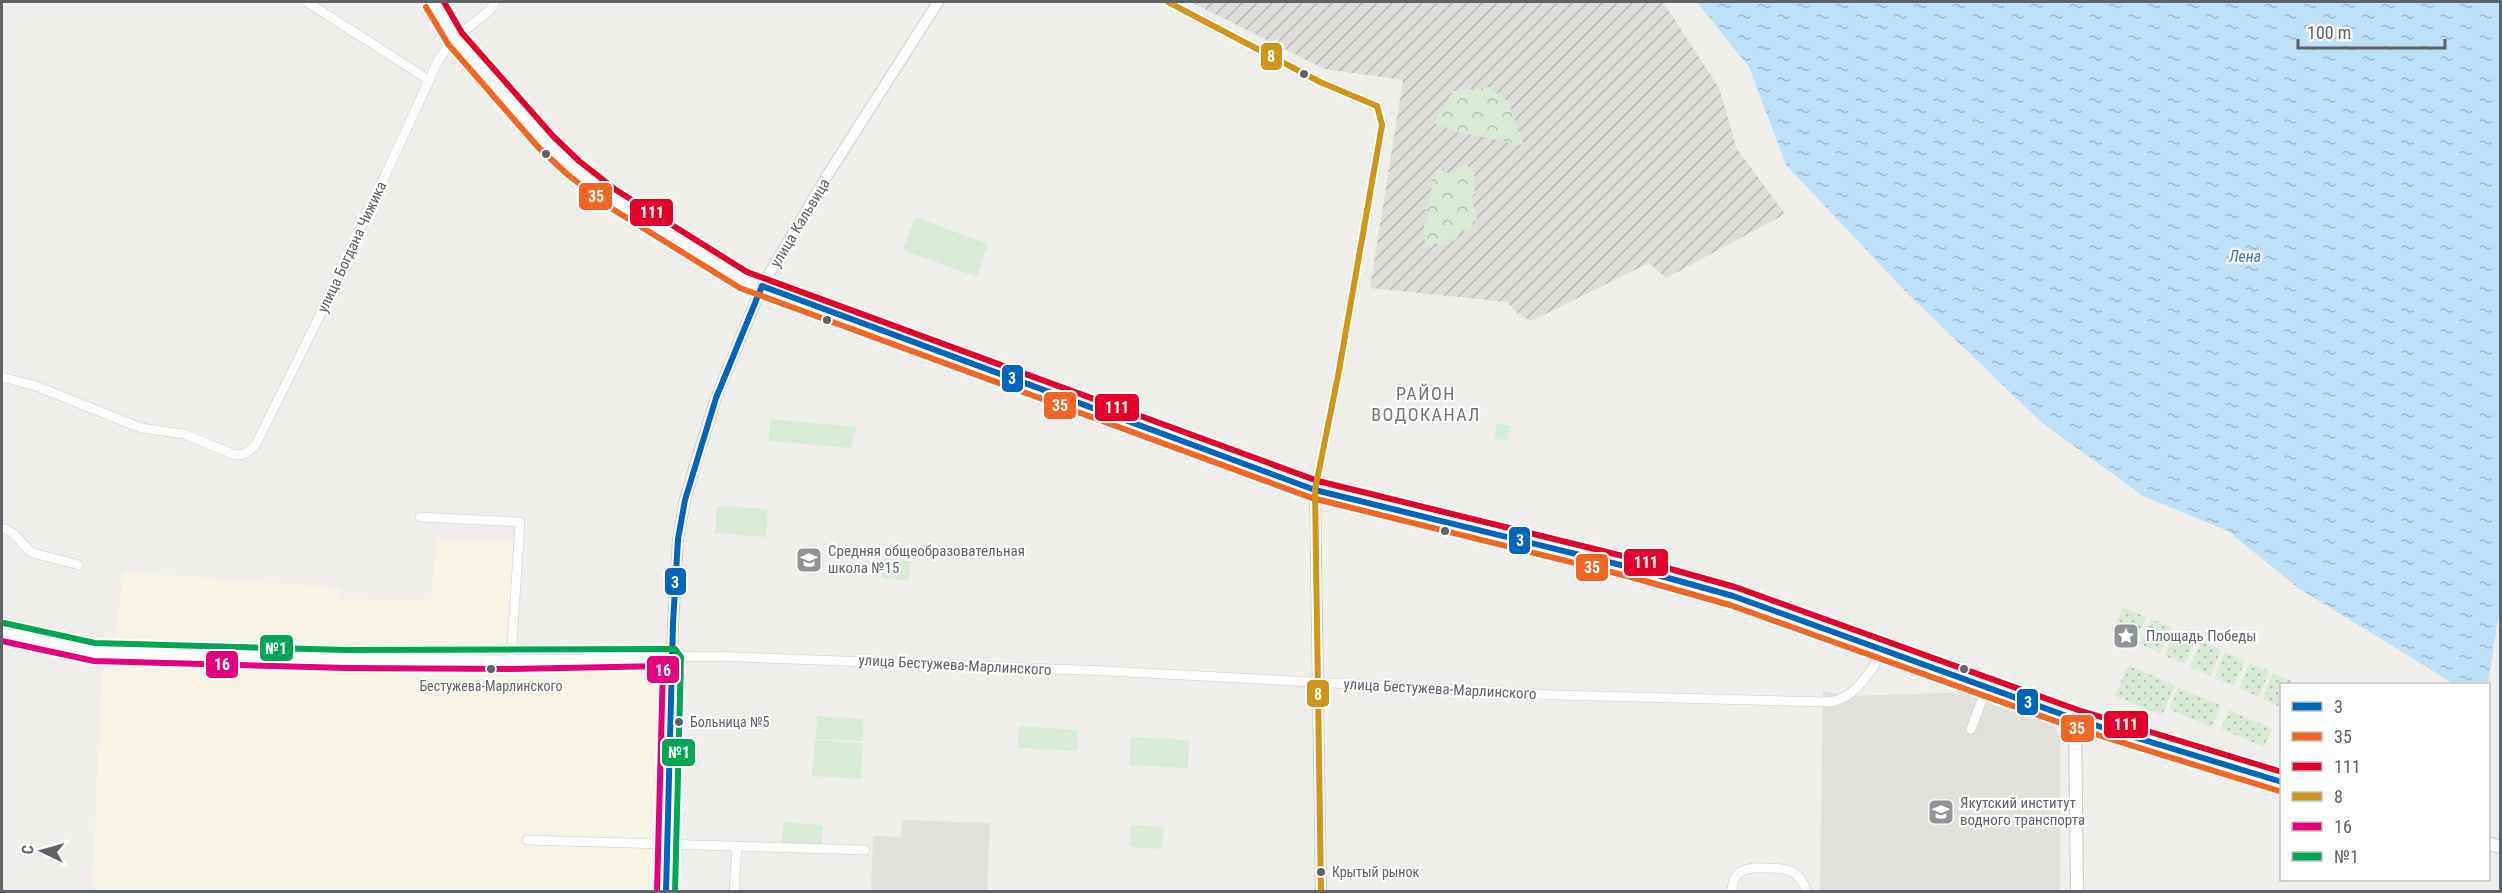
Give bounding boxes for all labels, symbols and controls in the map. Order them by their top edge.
scale bar [2298,12,2445,50]
text: 100 m [2307,22,2351,43]
line badge: 8 [1260,42,1283,71]
text: 8 [1267,47,1275,66]
unlabelled marker [1298,68,1310,80]
unlabelled marker [540,148,552,160]
street label: улица Кальвица [766,175,834,271]
street label: улица Богдана Чижика [314,178,390,316]
line badge: 35 [578,182,613,211]
text: 35 [588,187,604,206]
line badge: 111 [629,198,674,227]
text: 111 [640,203,664,222]
water label: Лена [2228,247,2261,266]
unlabelled marker [821,314,833,326]
line badge: 3 [1001,364,1024,393]
text: 3 [1008,369,1016,388]
district label: РАЙОН ВОДОКАНАЛ [1371,383,1481,425]
line badge: 35 [1043,391,1077,420]
line badge: 111 [1094,393,1140,422]
text: 35 [1052,396,1068,415]
text: 111 [1105,398,1129,417]
unlabelled marker [1439,525,1451,537]
line badge: 3 [1508,526,1531,555]
text: 3 [1516,531,1524,550]
place label: Средняя общеобразовательная школа №15 [828,542,1025,577]
school or university icon: Средняя общеобразовательная школа №15 [794,545,824,575]
line badge: 111 [1623,548,1669,577]
line badge: 35 [1575,553,1609,582]
text: 111 [1634,553,1658,572]
text: 35 [1584,558,1600,577]
line badge: 3 [664,567,687,596]
text: 3 [671,573,679,592]
place icon: Площадь Победы [2111,621,2141,651]
place label: Площадь Победы [2146,627,2257,645]
line badge: №1 [259,634,294,662]
text: №1 [265,639,287,658]
line badge: 16 [205,650,239,679]
street label: улица Бестужева-Марлинского [858,651,1052,679]
text: 16 [214,655,230,674]
line badge: 16 [646,655,680,684]
text: 16 [655,661,671,680]
marker: Бестужева-Марлинского [485,663,497,675]
unlabelled marker [1958,663,1970,675]
street label: улица Бестужева-Марлинского [1343,675,1537,703]
place label: Бестужева-Марлинского [419,678,563,694]
line badge: 8 [1306,679,1330,708]
legend [2280,683,2490,881]
text: 8 [1314,685,1322,704]
line badge: 3 [2016,688,2039,716]
text: 3 [2024,693,2032,712]
text: 3 [2334,696,2343,717]
line badge: 111 [2103,710,2149,739]
place label: Больница №5 [690,714,769,730]
line badge: 35 [2060,714,2095,743]
text: 111 [2114,715,2138,734]
marker: Больница №5 [673,716,685,728]
text: 35 [2069,719,2085,738]
text: 35 [2334,726,2352,747]
line badge: №1 [661,738,696,767]
text: №1 [668,743,690,762]
text: 111 [2334,756,2361,777]
text: 8 [2334,786,2343,807]
place label: Якутский институт водного транспорта [1960,794,2085,829]
school or university icon: Якутский институт водного транспорта [1926,797,1956,827]
text: 16 [2334,816,2352,837]
north arrow [12,821,72,881]
text: С [18,844,37,855]
text: №1 [2334,846,2359,867]
place label: Крытый рынок [1332,864,1420,880]
marker: Крытый рынок [1315,866,1327,878]

